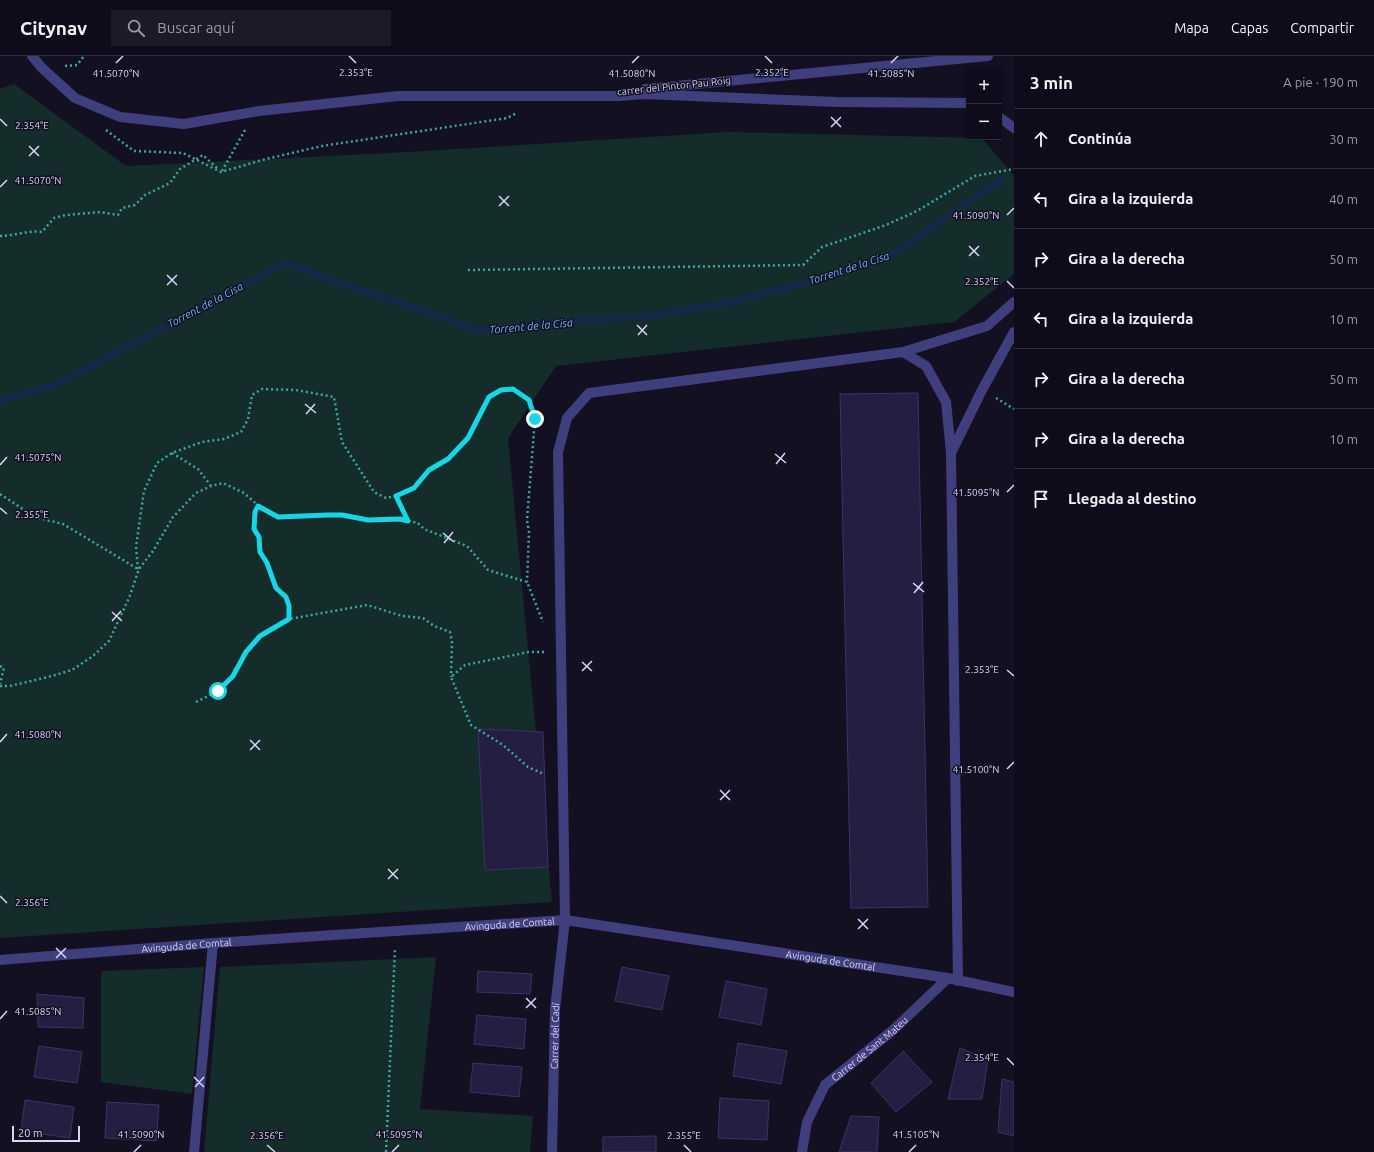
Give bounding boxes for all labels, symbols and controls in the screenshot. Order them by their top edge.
search box [111,10,391,46]
text: Citynav [20,17,87,39]
icon: search [125,17,147,39]
text: Buscar aquí [157,19,234,36]
text: Mapa [1174,20,1209,36]
text: Capas [1231,20,1268,36]
text: Compartir [1290,20,1354,36]
text: 2.353°E [339,67,373,78]
text: 2.352°E [755,67,789,78]
text: 41.5070°N [93,68,139,79]
text: 41.5080°N [609,68,655,79]
text: 41.5085°N [868,68,914,79]
map controls [966,68,1002,140]
button: + [966,68,1002,104]
text: 3 min [1030,73,1073,92]
street label: carrer del Pintor Pau Roig [617,75,731,97]
text: A pie · 190 m [1283,75,1358,89]
button: − [966,104,1002,140]
text: 2.354°E [15,120,49,131]
icon: ahead [1030,128,1052,150]
text: Continúa [1068,130,1132,147]
text: 30 m [1329,132,1358,146]
text: 41.5070°N [15,175,61,186]
icon: left [1030,188,1052,210]
text: Gira a la izquierda [1068,190,1194,207]
text: 40 m [1329,192,1358,206]
text: 41.5090°N [953,210,999,221]
icon: right [1030,248,1052,270]
water label: Torrent de la Cisa [807,249,891,287]
text: Gira a la derecha [1068,250,1185,267]
text: 50 m [1329,252,1358,266]
text: 2.352°E [965,276,999,287]
water label: Torrent de la Cisa [165,280,245,330]
icon: left [1030,308,1052,330]
text: Gira a la izquierda [1068,310,1194,327]
text: 10 m [1329,312,1358,326]
water label: Torrent de la Cisa [489,316,573,336]
icon: right [1030,368,1052,390]
text: Gira a la derecha [1068,370,1185,387]
text: 50 m [1329,372,1358,386]
route end [526,410,544,428]
icon: right [1030,428,1052,450]
text: Gira a la derecha [1068,430,1185,447]
text: 10 m [1329,432,1358,446]
text: 41.5075°N [15,452,61,463]
text: 41.5095°N [953,487,999,498]
icon: arrive [1030,488,1052,510]
text: Llegada al destino [1068,490,1197,507]
text: 2.355°E [15,509,49,520]
text: 2.353°E [965,664,999,675]
route start [209,682,227,700]
text: 41.5080°N [15,729,61,740]
text: 41.5100°N [953,764,999,775]
text: 2.356°E [15,897,49,908]
street label: Avinguda de Comtal [464,915,555,932]
street label: Avinguda de Comtal [141,936,232,954]
street label: Avinguda de Comtal [785,948,876,972]
street label: Carrer del Cadí [548,1002,561,1069]
text: 41.5085°N [15,1006,61,1017]
street label: Carrer de Sant Mateu [829,1014,910,1083]
text: 2.354°E [965,1052,999,1063]
scale bar [12,1124,80,1143]
text: 20 m [18,1127,42,1139]
text: 41.5090°N [118,1129,164,1140]
text: 41.5095°N [376,1129,422,1140]
text: 41.5105°N [893,1129,939,1140]
text: 2.356°E [250,1130,284,1141]
text: 2.355°E [667,1130,701,1141]

